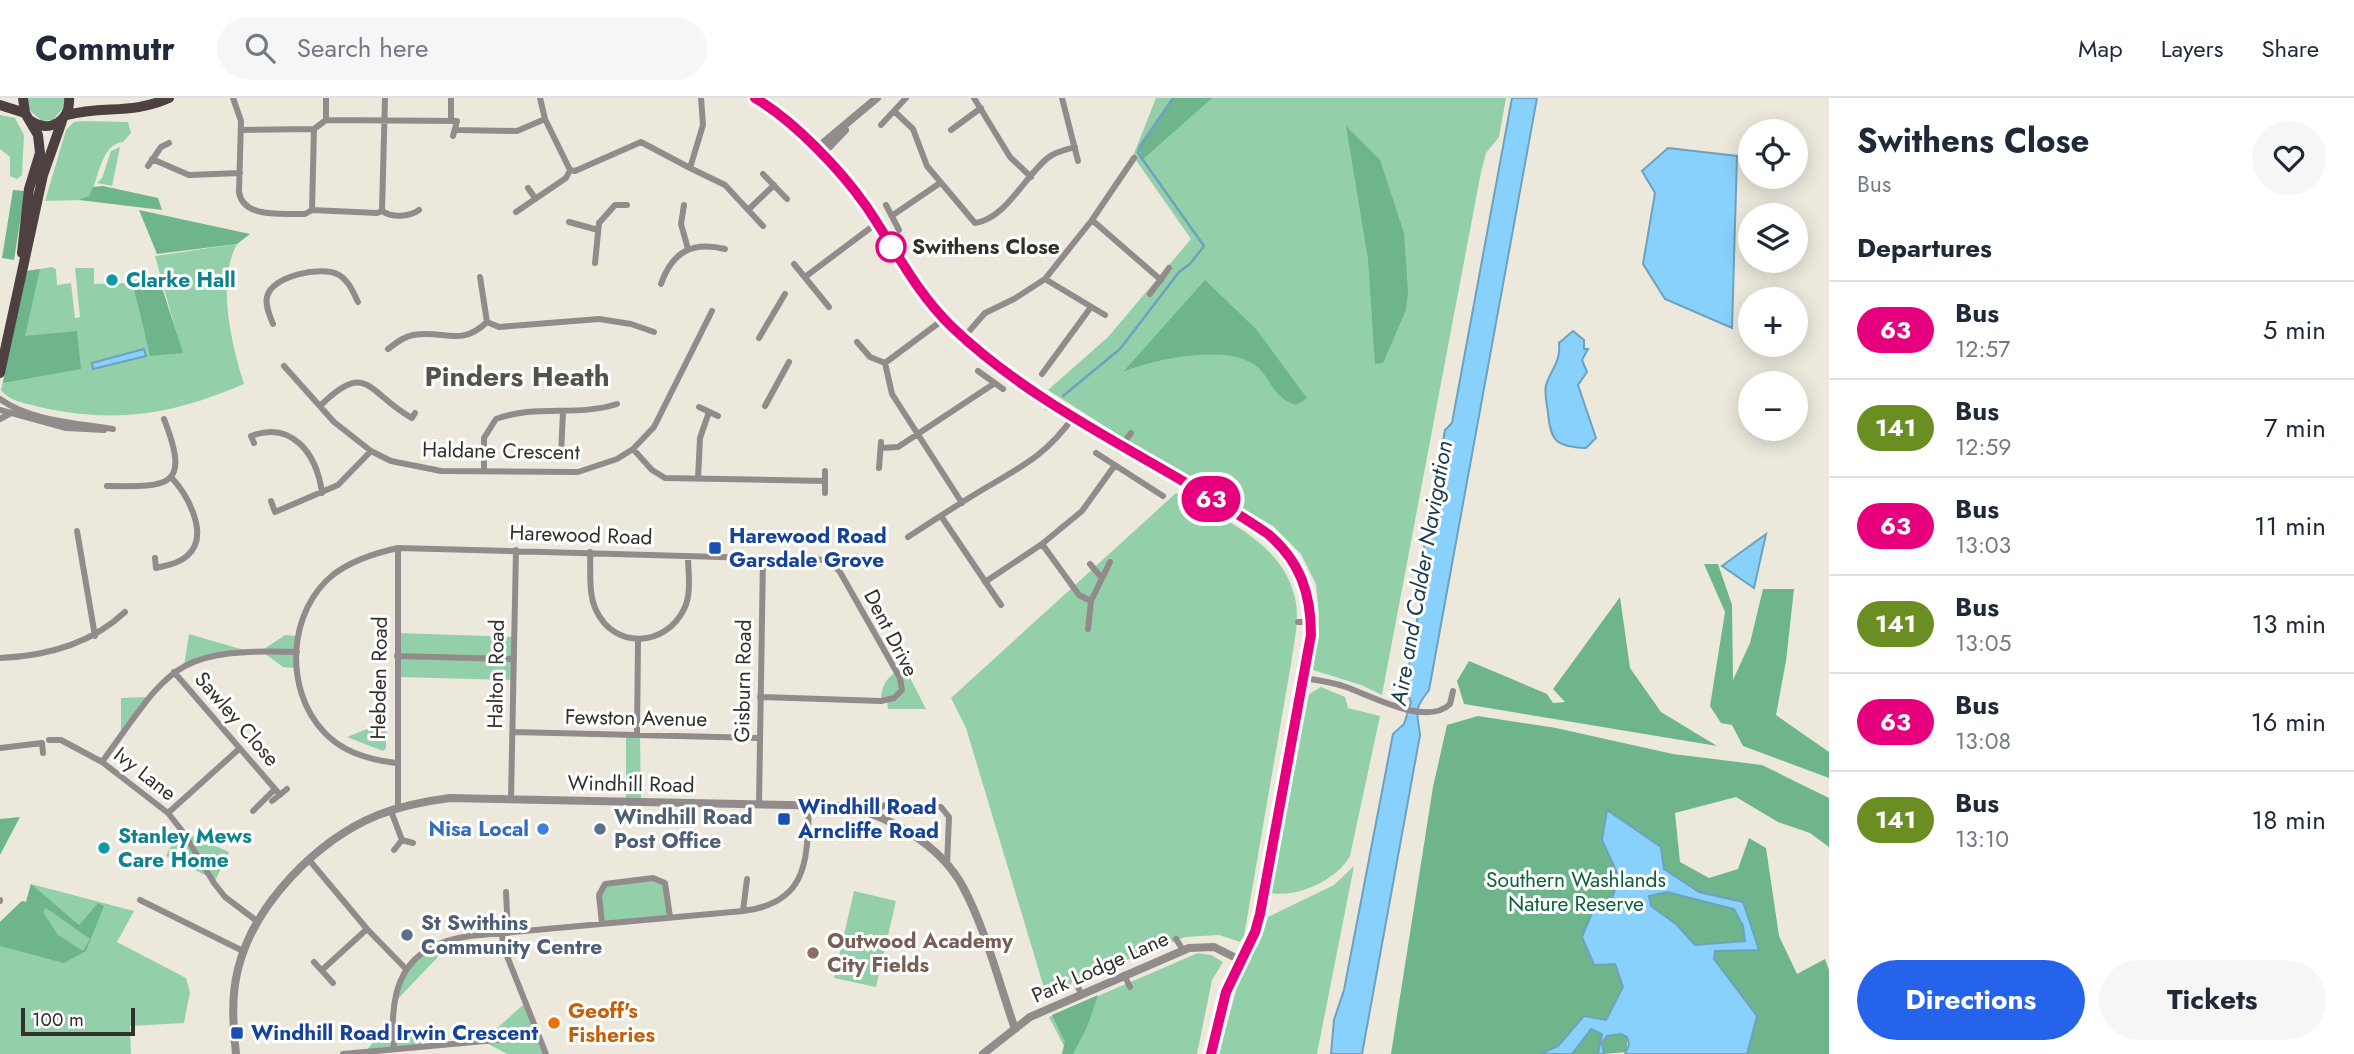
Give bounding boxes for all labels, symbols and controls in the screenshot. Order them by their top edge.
search box [217,17,707,80]
text: Commutr [35,25,175,72]
icon: search [241,29,279,67]
text: Search here [297,29,428,67]
text: Map [2078,31,2123,66]
text: Layers [2161,31,2223,66]
text: Share [2261,31,2319,66]
text: Swithens Close [1857,117,2089,164]
map controls [1738,119,1808,441]
button: locate [1738,119,1808,189]
button: heart [2252,121,2326,195]
text: Bus [1857,167,1891,201]
button: layers [1738,203,1808,273]
text: Departures [1857,229,1992,267]
marker: Swithens Close [876,232,906,262]
place label: Swithens Close [912,232,1060,262]
place label: Clarke Hall [126,265,236,295]
marker: Clarke Hall [104,272,120,288]
button: + [1738,287,1808,357]
text: Bus [1955,294,1999,332]
text: 5 min [2263,311,2326,349]
text: 63 [1880,312,1911,347]
text: 12:57 [1955,332,2010,366]
district label: Pinders Heath [424,356,610,397]
button: − [1738,371,1808,441]
text: Bus [1955,392,1999,430]
text: 7 min [2264,409,2326,447]
text: 141 [1875,410,1916,445]
text: 12:59 [1955,430,2012,464]
street label: Haldane Crescent [422,435,580,467]
water label: Aire and Calder Navigation [1381,438,1461,709]
line badge: 63 [1180,476,1242,522]
text: 63 [1196,481,1226,516]
text: Bus [1955,490,1999,528]
text: 11 min [2254,507,2326,545]
text: 63 [1880,508,1911,543]
street label: Harewood Road [509,518,653,552]
place label: Harewood Road Garsdale Grove [729,521,887,575]
text: 13:03 [1955,528,2011,562]
marker: Harewood Road Garsdale Grove [707,540,723,556]
street label: Dent Drive [856,584,926,682]
text: Bus [1955,588,1999,626]
text: 13 min [2252,605,2326,643]
text: 141 [1875,606,1916,641]
street label: Hebden Road [363,616,395,740]
street label: Halton Road [480,619,512,729]
street label: Gisburn Road [727,619,759,743]
text: 13:05 [1955,626,2012,660]
street label: Sawley Close [187,665,287,773]
text: Bus [1955,686,1999,724]
street label: Fewston Avenue [565,702,708,734]
text: 16 min [2251,703,2326,741]
text: 63 [1880,704,1911,739]
text: 13:08 [1955,724,2011,758]
street label: Ivy Lane [107,740,183,808]
street label: Windhill Road [567,768,695,800]
text: Bus [1955,784,1999,822]
place label: Windhill Road Arncliffe Road [797,792,939,846]
text: 18 min [2252,801,2326,839]
place label: Windhill Road Post Office [614,802,753,856]
text: 141 [1875,802,1916,837]
marker: Windhill Road Arncliffe Road [776,811,792,827]
place label: Nisa Local [428,814,529,844]
place label: Stanley Mews Care Home [118,821,252,875]
marker: Nisa Local [535,821,551,837]
marker: Windhill Road Post Office [592,821,608,837]
text: 13:10 [1955,822,2009,856]
marker: Stanley Mews Care Home [96,840,112,856]
park label: Southern Washlands Nature Reserve [1486,865,1666,919]
place label: St Swithins Community Centre [421,908,602,962]
street label: Park Lodge Lane [1027,923,1173,1011]
place label: Outwood Academy City Fields [827,926,1014,980]
marker: St Swithins Community Centre [399,927,415,943]
marker: Outwood Academy City Fields [805,945,821,961]
button: Directions [1857,960,2085,1040]
button: Tickets [2099,960,2326,1040]
place label: Geoff's Fisheries [568,996,655,1050]
scale bar [21,1005,135,1037]
text: 100 m [32,1006,84,1033]
marker: Geoff's Fisheries [546,1015,562,1031]
place label: Windhill Road Irwin Crescent [251,1018,538,1048]
marker: Windhill Road Irwin Crescent [229,1025,245,1041]

